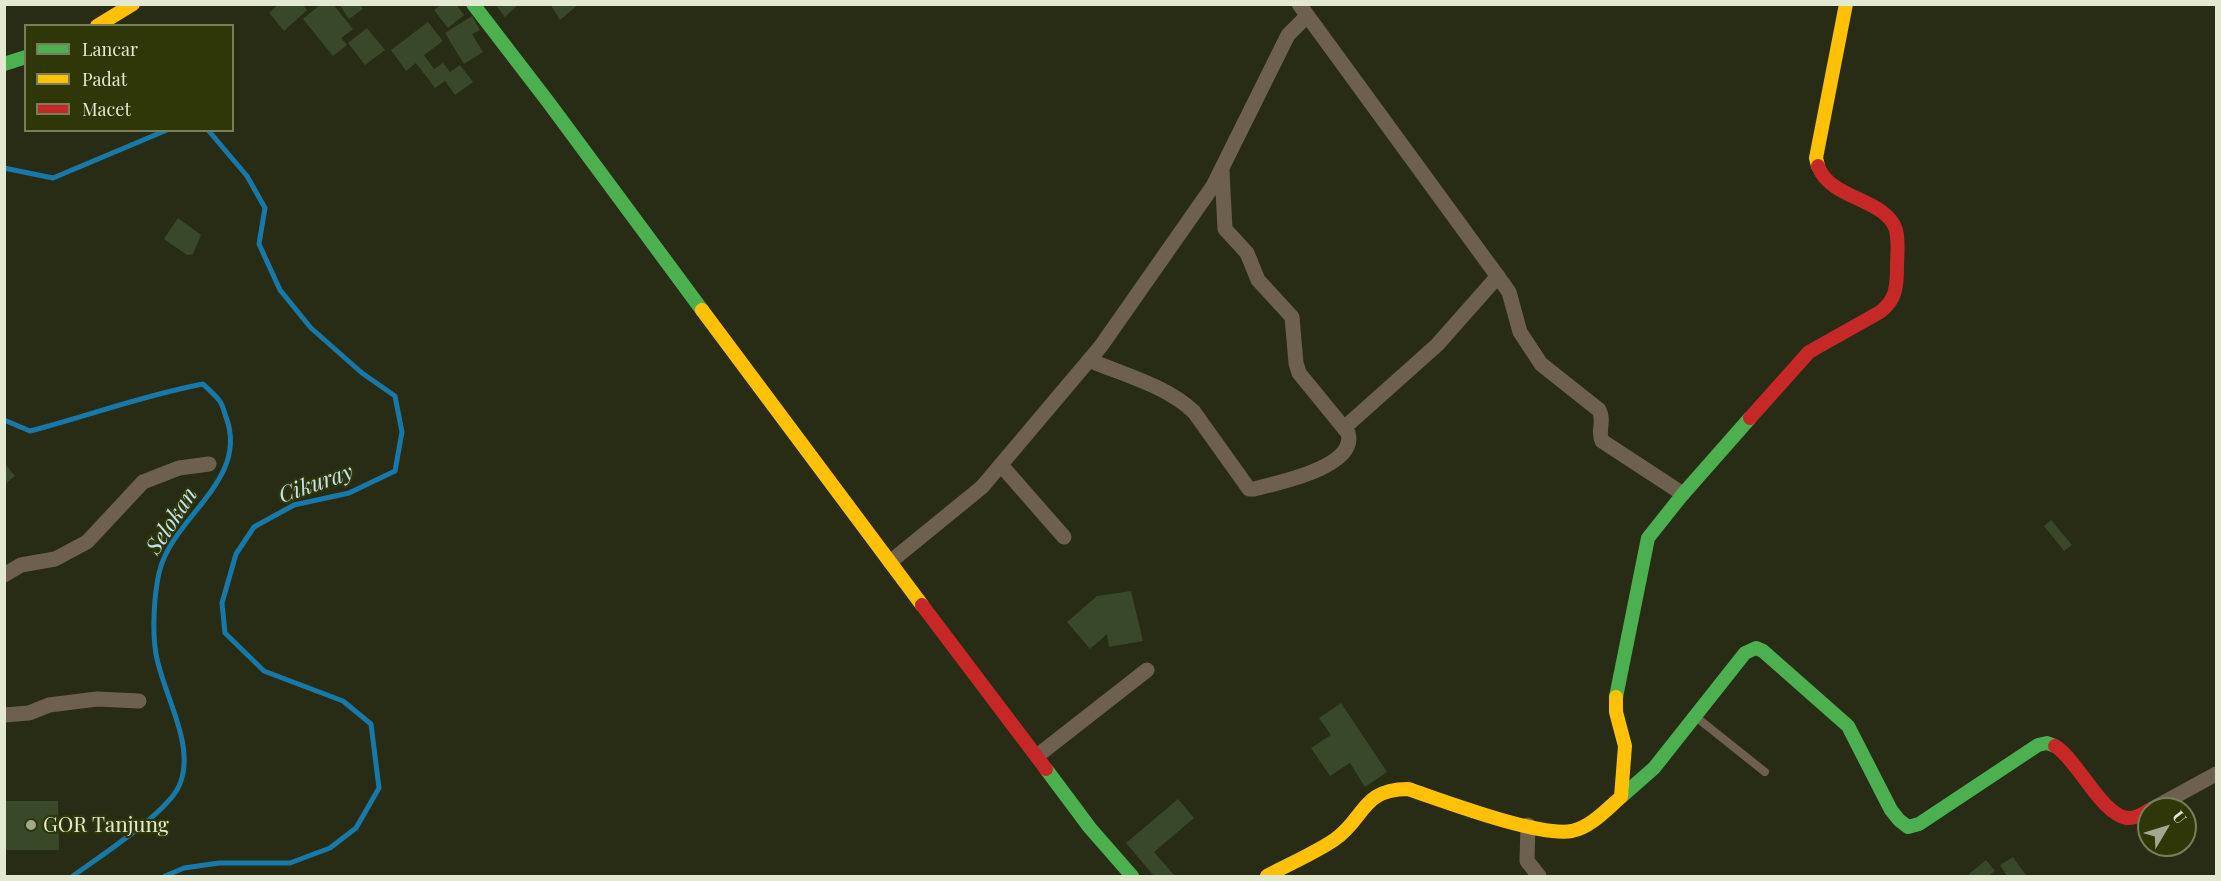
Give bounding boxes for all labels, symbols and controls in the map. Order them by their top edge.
legend [24,24,234,132]
text: Lancar [82,37,138,61]
text: Padat [82,67,127,91]
text: Macet [82,97,131,121]
water label: Cikuray [275,459,357,509]
water label: Selokan [141,483,203,559]
north arrow [2137,797,2197,857]
text: U [2168,806,2192,828]
place label: GOR Tanjung [43,812,169,838]
marker: GOR Tanjung [24,818,38,832]

